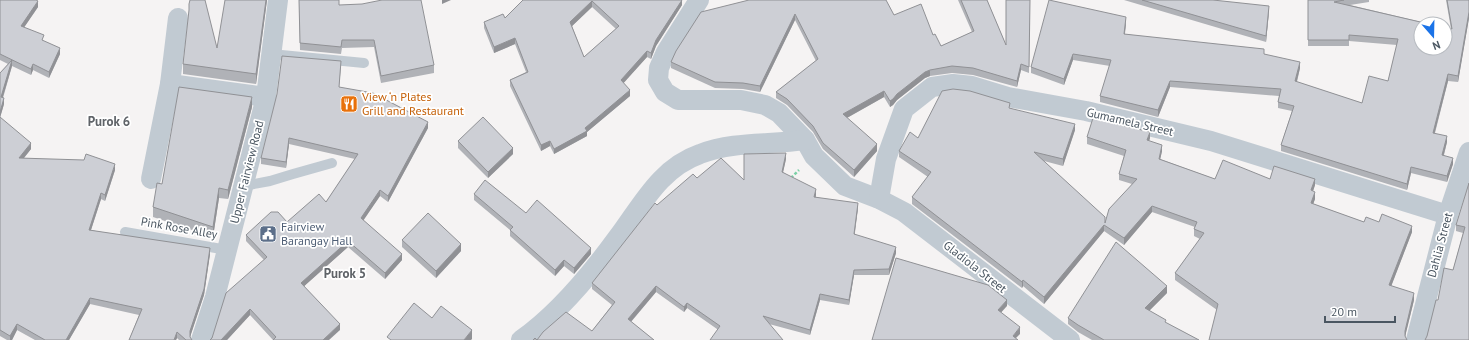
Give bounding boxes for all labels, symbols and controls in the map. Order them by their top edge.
north arrow [1413,16,1453,56]
text: N [1431,38,1442,53]
place label: View ‘n Plates Grill and Restaurant [361,89,464,118]
restaurant icon: View ‘n Plates Grill and Restaurant [339,94,359,114]
street label: Gumamela Street [1085,104,1175,139]
district label: Purok 6 [88,113,130,130]
street label: Upper Fairview Road [226,119,267,225]
street label: Dahlia Street [1424,211,1455,279]
street label: Pink Rose Alley [140,213,219,242]
place label: Fairview Barangay Hall [281,219,353,248]
public building icon: Fairview Barangay Hall [258,224,278,244]
street label: Gladiola Street [941,237,1010,296]
district label: Purok 5 [324,265,366,282]
scale bar [1325,298,1395,324]
text: 20 m [1331,304,1357,319]

